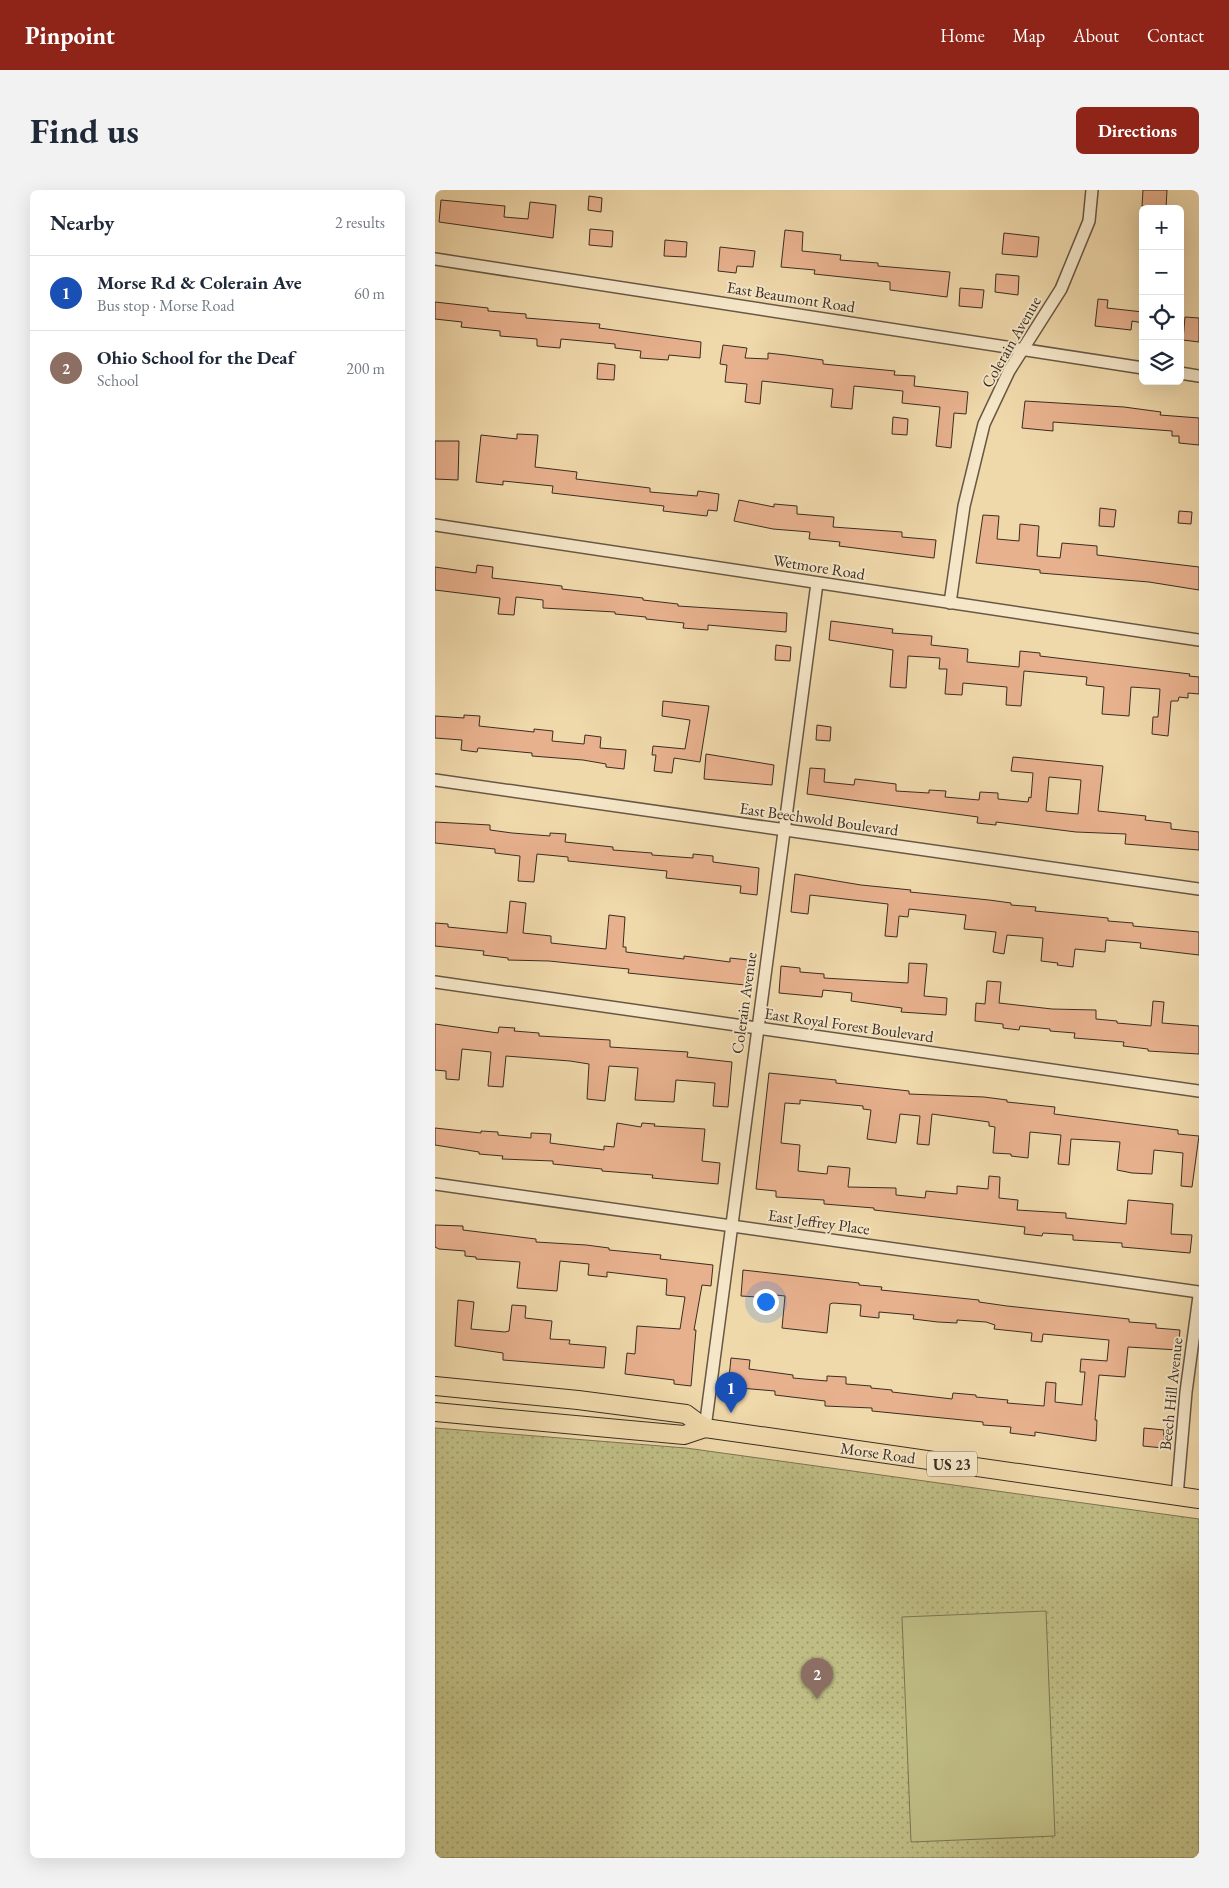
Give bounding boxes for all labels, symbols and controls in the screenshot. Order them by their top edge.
text: Pinpoint [25,20,115,51]
text: Home [940,24,985,47]
text: Map [1013,24,1045,47]
text: About [1073,24,1119,47]
text: Contact [1147,24,1204,47]
button: Directions [1076,107,1199,154]
text: Find us [30,108,139,153]
map controls [1139,205,1184,385]
button: + [1139,205,1184,250]
text: Nearby [50,209,114,236]
text: 2 results [335,212,385,233]
button: − [1139,250,1184,295]
text: Morse Rd & Colerain Ave [97,270,302,295]
street label: East Beaumont Road [725,277,857,318]
text: 1 [62,283,70,304]
text: 60 m [354,283,385,304]
street label: Colerain Avenue [976,292,1046,392]
text: Bus stop · Morse Road [97,295,235,316]
button: locate [1139,295,1184,340]
button: layers [1139,340,1184,385]
text: Ohio School for the Deaf [97,345,294,370]
text: 2 [62,358,70,379]
text: 200 m [346,358,385,379]
text: School [97,370,139,391]
street label: Wetmore Road [771,549,867,585]
street label: East Beechwold Boulevard [738,797,901,841]
street label: Colerain Avenue [726,951,762,1055]
street label: East Royal Forest Boulevard [763,1003,936,1047]
street label: East Jeffrey Place [767,1204,871,1240]
your location [753,1289,779,1315]
street label: Beech Hill Avenue [1155,1337,1187,1451]
pin: 1 [715,1372,747,1413]
street label: Morse Road [839,1437,918,1469]
road number: US 23 [927,1452,977,1476]
pin: 2 [801,1658,833,1699]

